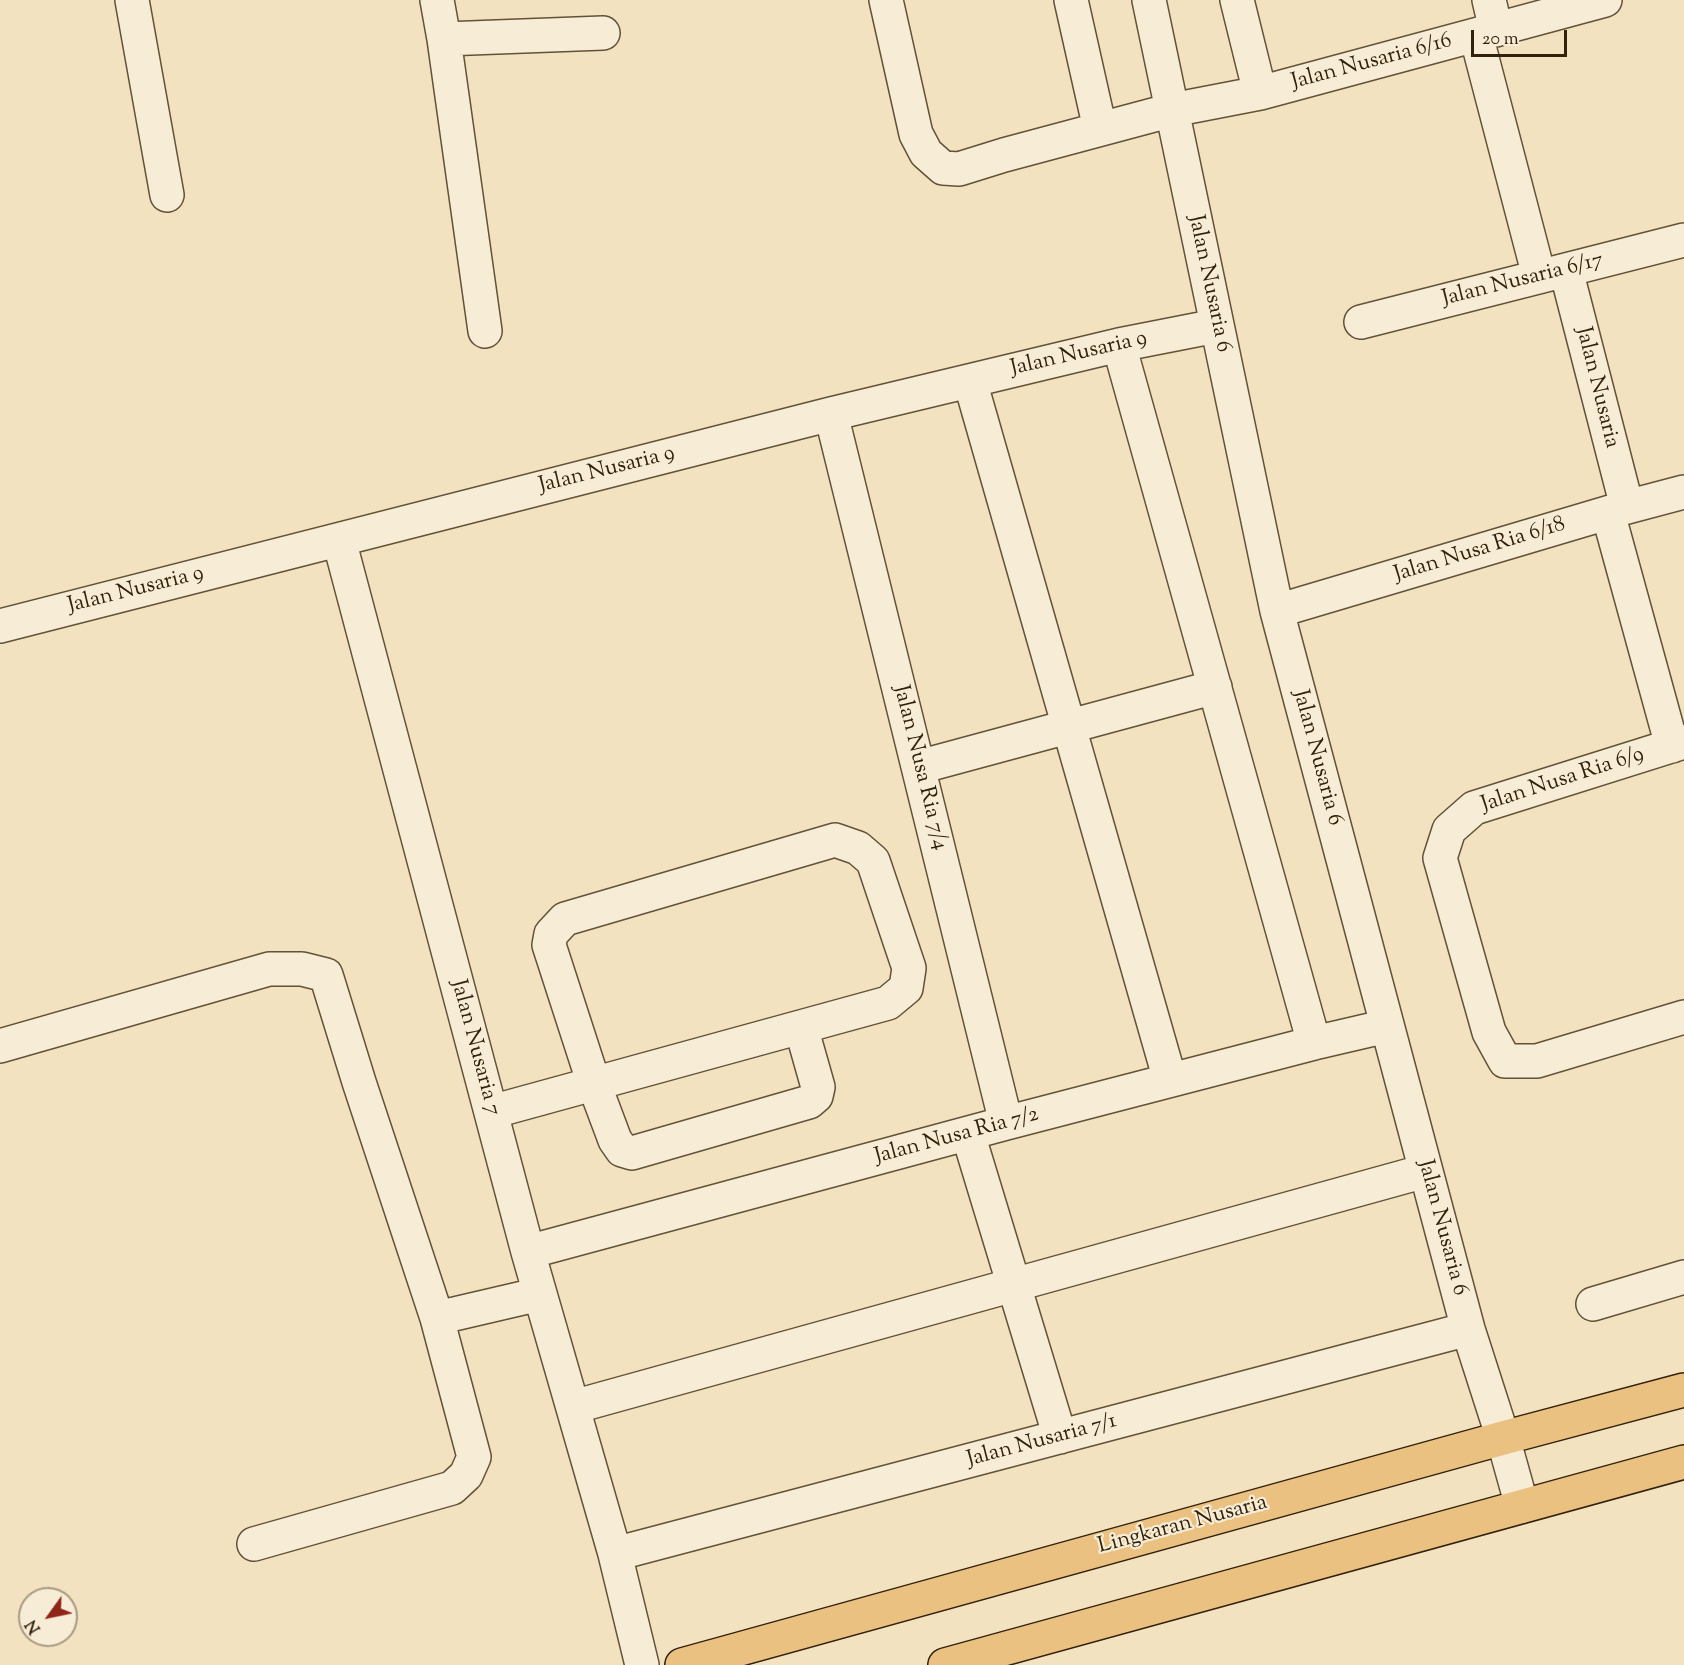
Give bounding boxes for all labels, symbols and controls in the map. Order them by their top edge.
scale bar [1474,18,1570,56]
text: 20 m [1482,27,1519,53]
street label: Jalan Nusaria 6/16 [1289,29,1455,97]
street label: Jalan Nusaria 6 [1181,213,1235,355]
street label: Jalan Nusaria 6/17 [1440,248,1606,314]
street label: Jalan Nusaria [1568,325,1624,451]
street label: Jalan Nusaria 9 [1008,326,1150,384]
street label: Jalan Nusaria 9 [536,441,678,501]
street label: Jalan Nusa Ria 6/18 [1391,512,1569,590]
street label: Jalan Nusaria 9 [65,561,207,621]
street label: Jalan Nusa Ria 7/4 [886,683,952,853]
street label: Jalan Nusaria 6 [1285,687,1347,829]
street label: Jalan Nusa Ria 6/9 [1478,742,1648,820]
street label: Jalan Nusaria 7 [443,977,505,1119]
street label: Jalan Nusa Ria 7/2 [872,1102,1042,1172]
street label: Jalan Nusaria 6 [1410,1157,1472,1299]
street label: Jalan Nusaria 7/1 [964,1409,1120,1475]
street label: Lingkaran Nusaria [1095,1491,1271,1561]
north arrow [18,1587,78,1647]
text: N [21,1614,47,1638]

